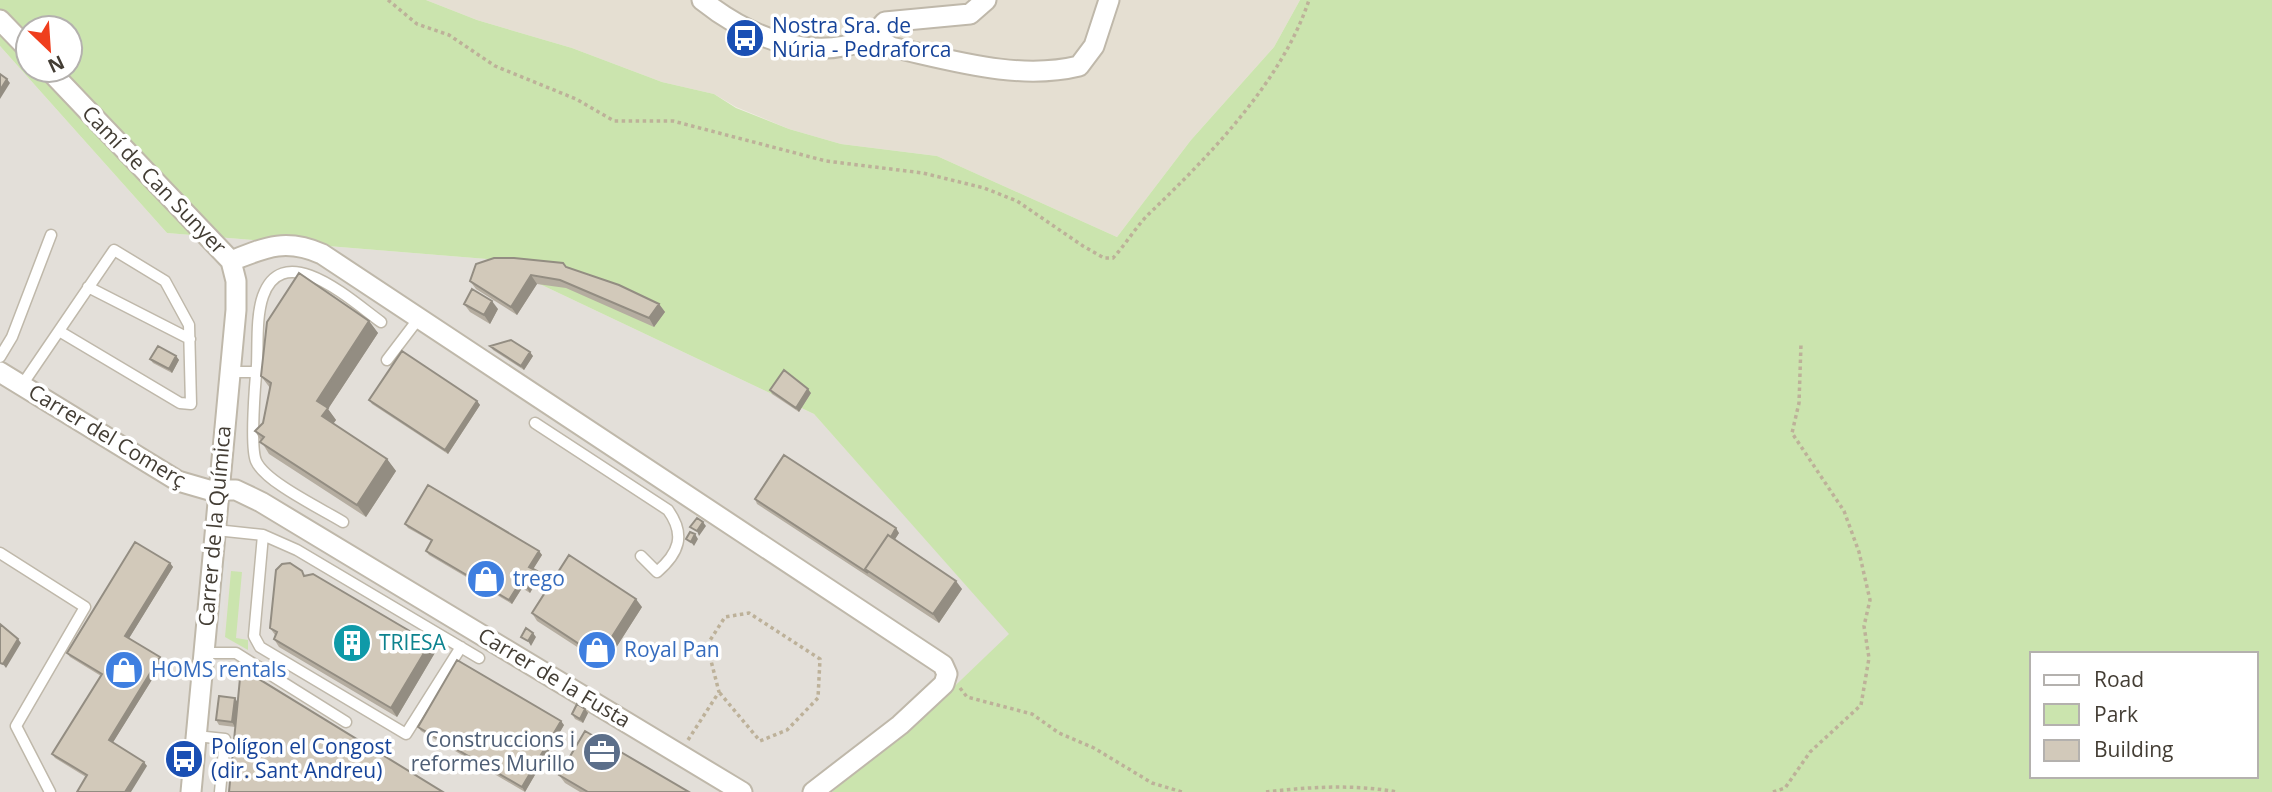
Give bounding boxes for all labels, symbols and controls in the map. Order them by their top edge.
place label: Nostra Sra. de Núria - Pedraforca [772,11,951,63]
north arrow [14,14,84,84]
bus stop icon: Nostra Sra. de Núria - Pedraforca [724,17,766,59]
text: N [44,49,69,79]
street label: Camí de Can Sunyer [76,99,233,260]
street label: Carrer del Comerç [24,377,191,493]
street label: Carrer de la Química [191,424,237,627]
shop icon: trego [465,558,507,600]
place label: trego [513,564,565,592]
street label: Carrer de la Fusta [473,621,636,734]
building icon: TRIESA [331,622,373,664]
place label: TRIESA [379,628,447,656]
shop icon: Royal Pan [576,629,618,671]
place label: Royal Pan [624,635,720,663]
shop icon: HOMS rentals [103,649,145,691]
legend [2030,652,2258,778]
place label: HOMS rentals [151,655,286,683]
text: Road [2094,665,2144,693]
text: Park [2094,700,2138,728]
place label: Construccions i reformes Murillo [411,725,575,777]
office icon: Construccions i reformes Murillo [581,731,623,773]
place label: Polígon el Congost (dir. Sant Andreu) [211,732,392,784]
text: Building [2094,735,2173,763]
bus stop icon: Polígon el Congost (dir. Sant Andreu) [163,738,205,780]

